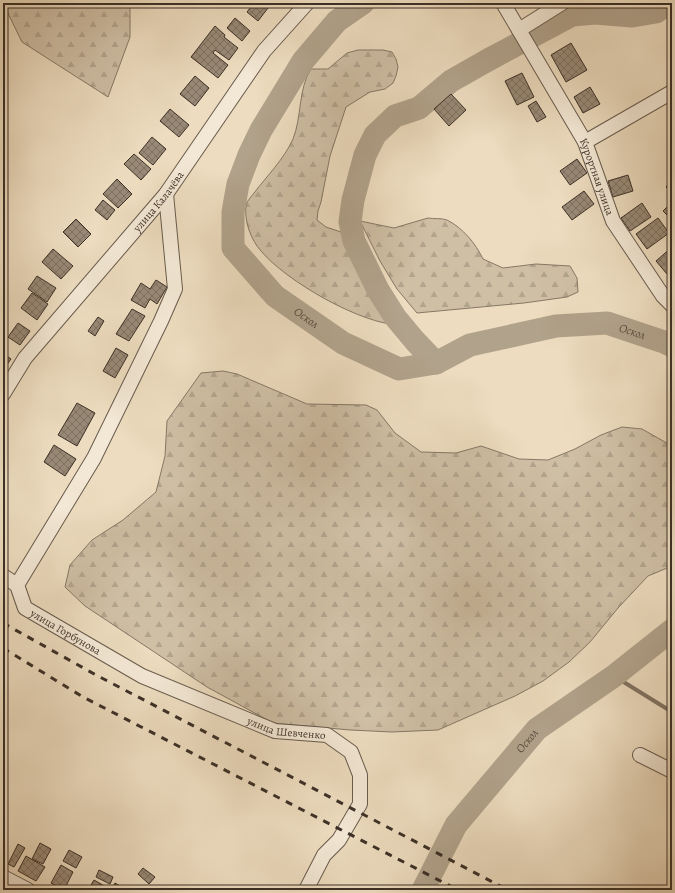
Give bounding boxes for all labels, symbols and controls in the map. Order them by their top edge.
street label: Курортная улица [577,135,618,218]
street label: улица Калачёва [129,167,188,235]
water label: Оскол [291,303,322,332]
water label: Оскол [617,320,648,343]
street label: улица Горбунова [27,605,104,658]
street label: улица Шевченко [244,713,327,742]
water label: Оскол [512,725,542,756]

